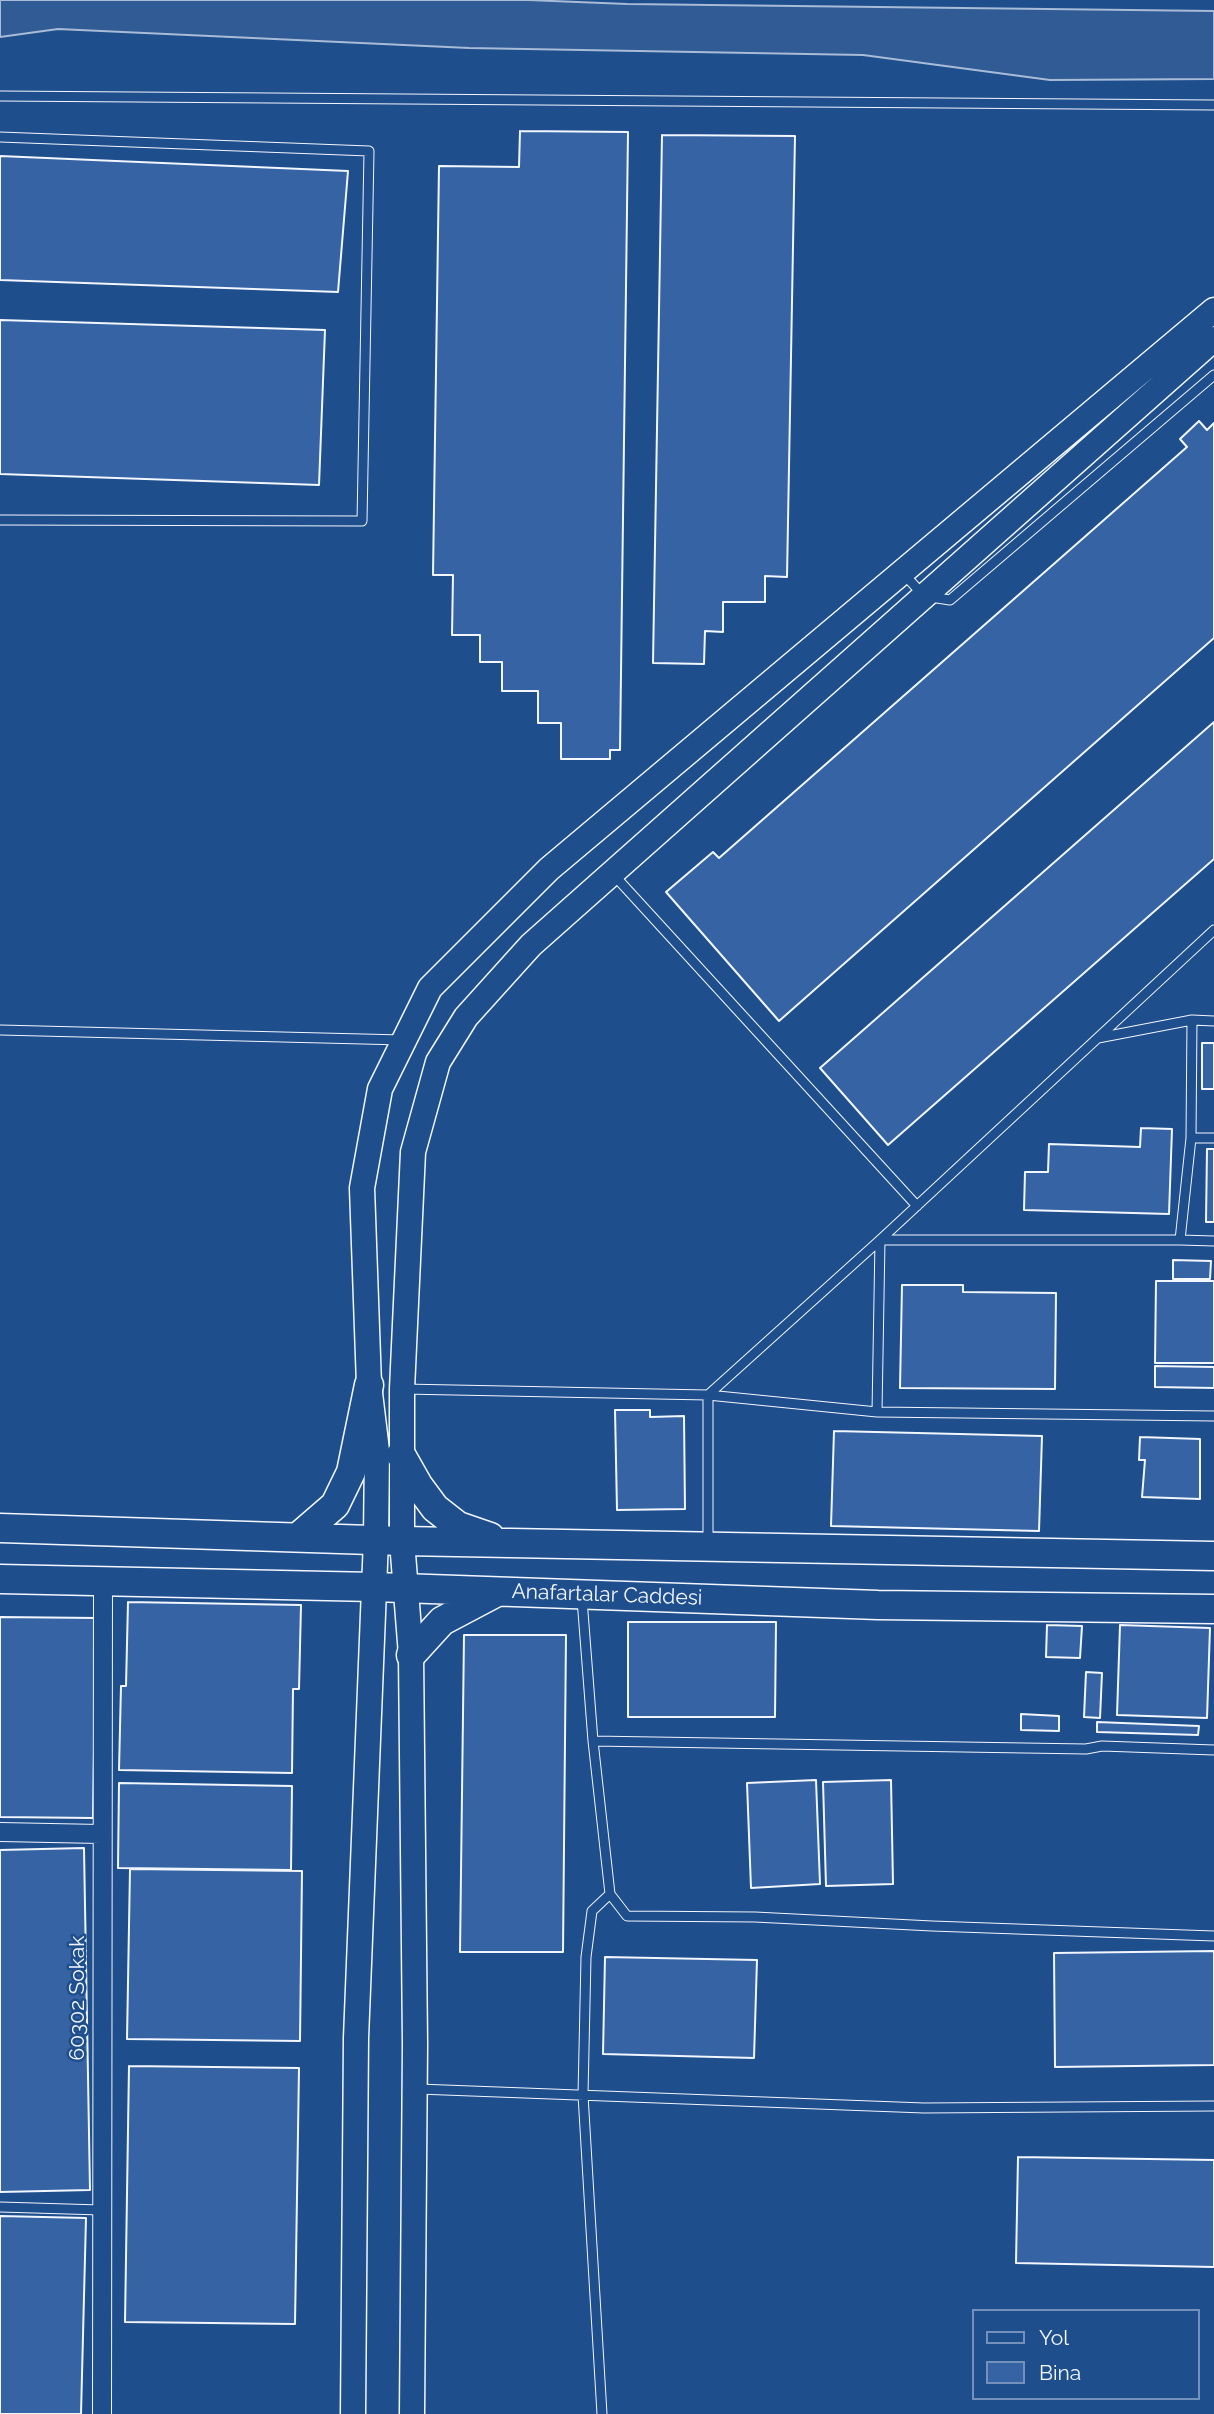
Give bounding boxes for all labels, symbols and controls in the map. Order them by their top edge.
street label: Anafartalar Caddesi [511,1579,703,1611]
street label: 60302 Sokak [65,1936,91,2060]
legend [972,2309,1200,2400]
text: Yol [1039,2325,1069,2350]
text: Bina [1039,2360,1081,2385]

